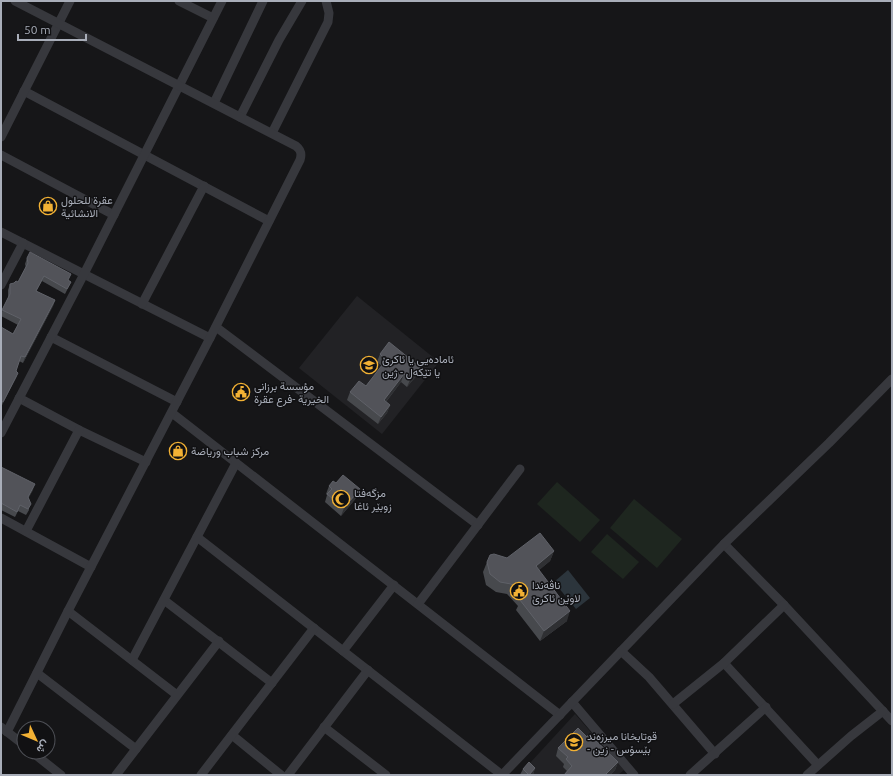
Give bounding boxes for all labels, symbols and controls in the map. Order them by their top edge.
scale bar [18,16,86,42]
text: 50 m [24,23,51,36]
place label: عقرة للحلول الانشائیة [61,194,113,220]
shop icon: عقرة للحلول الانشائیة [38,196,58,216]
place label: ئامادەیی یا ئاکرێ یا تێکەل - ژین [382,353,454,379]
school or university icon: ئامادەیی یا ئاکرێ یا تێکەل - ژین [359,355,379,375]
place label: مؤسسة برزانى الخيرية -فرع عقرة [254,380,329,407]
public building icon: مؤسسة برزانى الخيرية -فرع عقرة [231,382,251,402]
shop icon: مركز شباب ورياضة [168,441,188,461]
place label: مركز شباب ورياضة [191,445,269,458]
place label: مزگەفتا زوبێر ئاغا [354,487,392,513]
mosque icon: مزگەفتا زوبێر ئاغا [331,489,351,509]
place label: ناڤەندا لاوێن ئاکرێ [532,579,581,605]
public building icon: ناڤەندا لاوێن ئاکرێ [509,581,529,601]
north arrow [16,720,56,760]
place label: قوتابخانا میرزەند - بێسۆس - زین [587,730,657,756]
school or university icon: قوتابخانا میرزەند - بێسۆس - زین [564,732,584,752]
text: ش [34,737,52,756]

